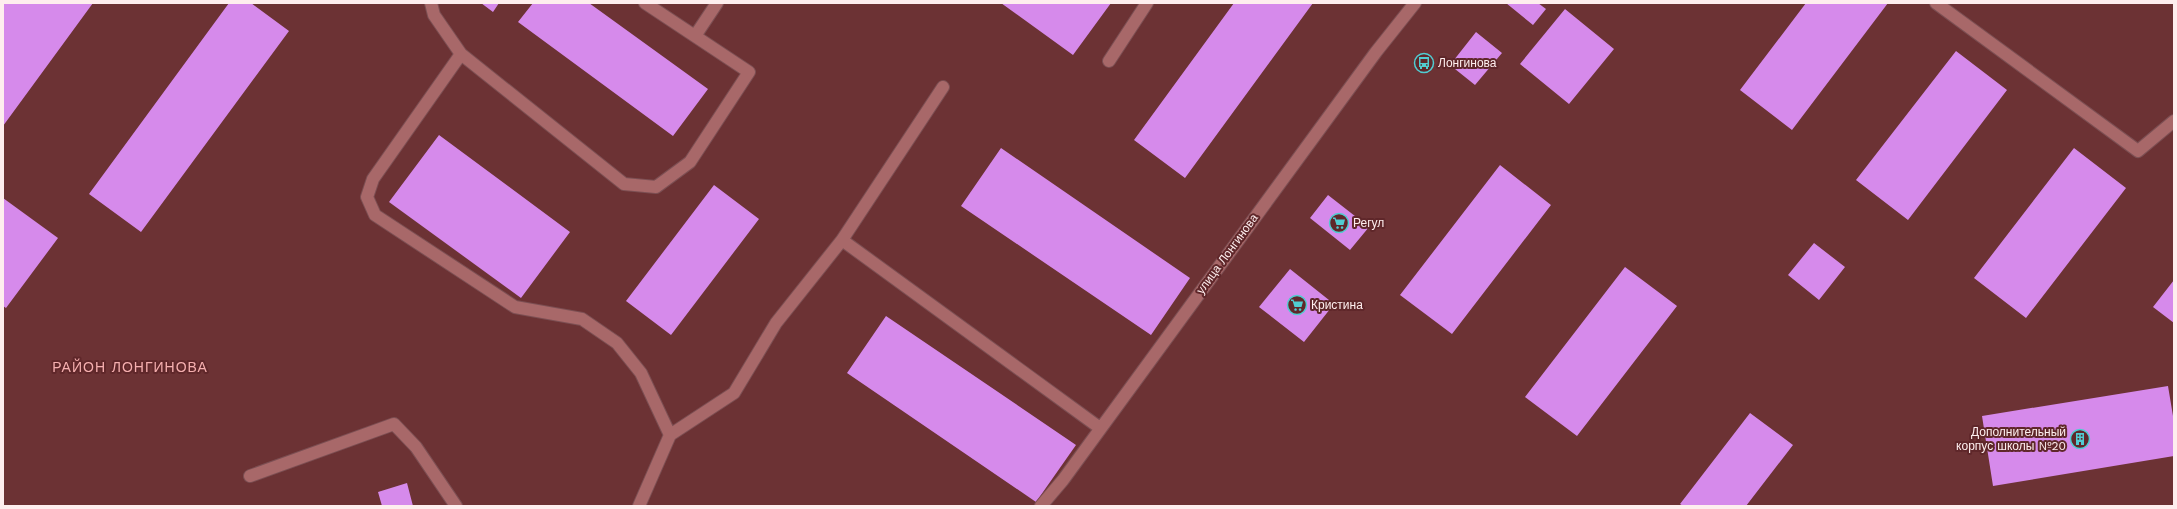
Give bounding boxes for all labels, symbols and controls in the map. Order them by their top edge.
bus stop icon: Лонгинова [1413,52,1435,74]
place label: Лонгинова [1438,56,1497,70]
street label: улица Лонгинова [1193,211,1261,297]
supermarket icon: Регул [1328,212,1350,234]
place label: Регул [1353,216,1384,230]
supermarket icon: Кристина [1286,294,1308,316]
place label: Кристина [1311,298,1363,312]
district label: РАЙОН ЛОНГИНОВА [52,358,208,375]
place label: Дополнительный корпус школы №20 [1956,425,2066,453]
building icon: Дополнительный корпус школы №20 [2069,428,2091,450]

